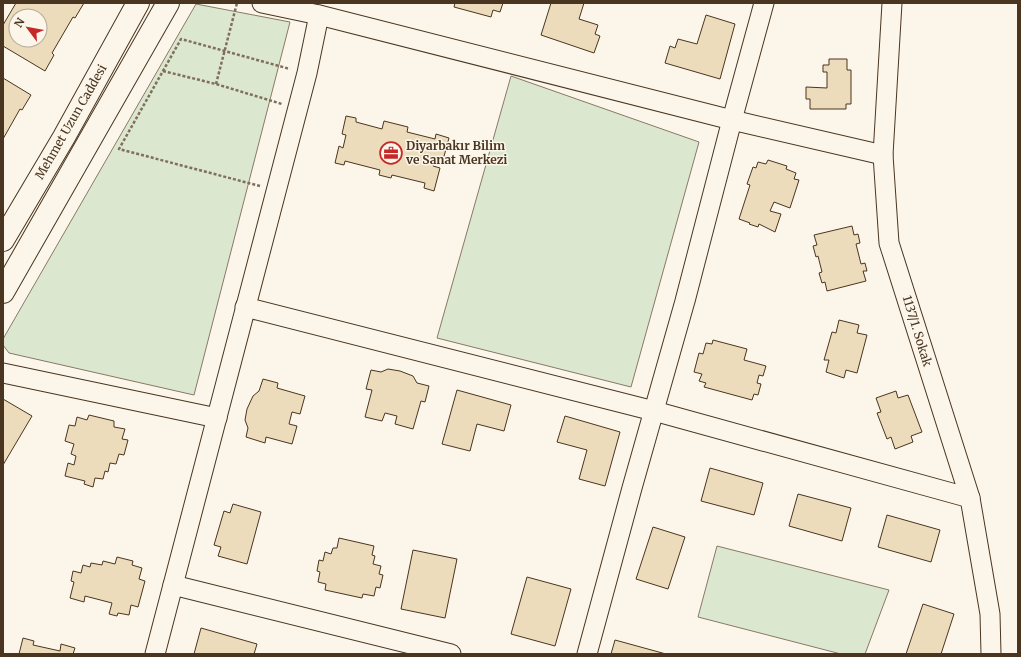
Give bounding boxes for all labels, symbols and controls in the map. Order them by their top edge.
north arrow [8,8,48,48]
text: N [11,15,28,30]
street label: Mehmet Uzun Caddesi [32,62,110,182]
place label: Diyarbakır Bilim ve Sanat Merkezi [405,138,507,167]
office icon: Diyarbakır Bilim ve Sanat Merkezi [378,140,404,166]
street label: 1137/1. Sokak [900,294,936,369]

